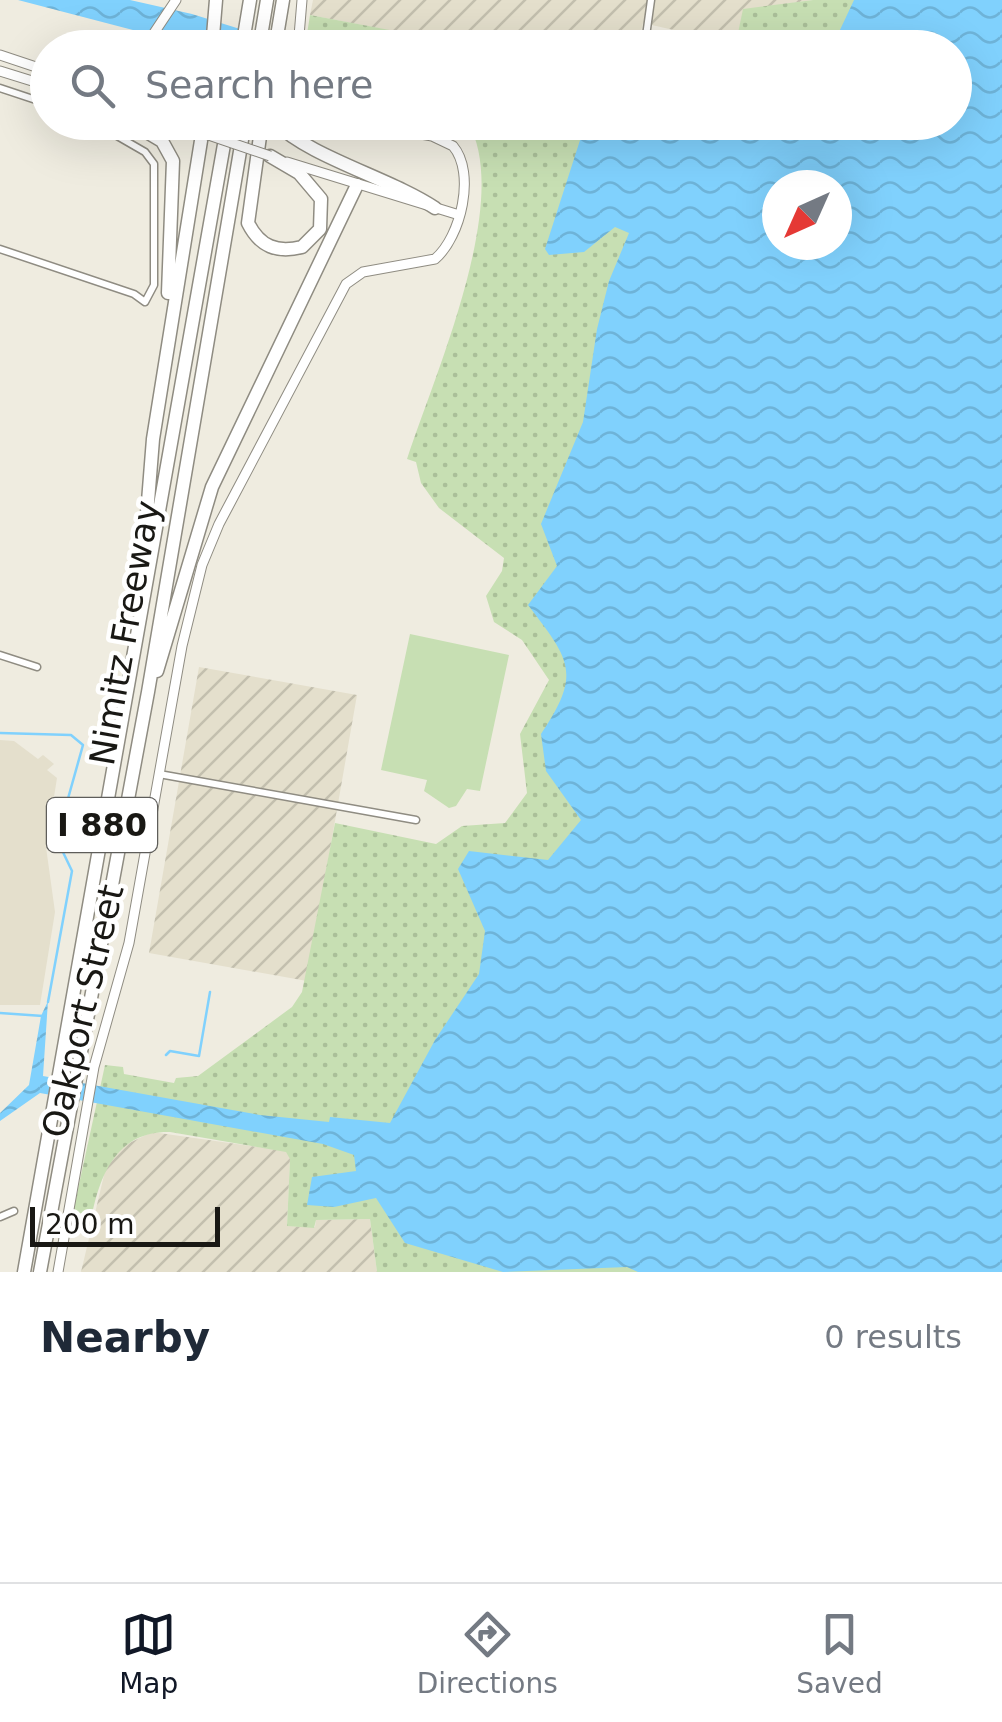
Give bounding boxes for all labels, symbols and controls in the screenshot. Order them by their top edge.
search box [30,30,972,140]
icon: search [65,58,120,113]
text: Search here [145,63,373,107]
north arrow [762,170,852,260]
street label: Nimitz Freeway [82,498,168,768]
road number: I 880 [47,798,157,852]
street label: Oakport Street [34,881,132,1141]
scale bar [30,1202,220,1246]
text: 200 m [45,1208,135,1241]
text: Nearby [40,1313,210,1362]
text: 0 results [824,1318,962,1356]
tab: Map [119,1607,178,1700]
tab: Directions [417,1607,558,1700]
tab: Saved [796,1607,883,1700]

